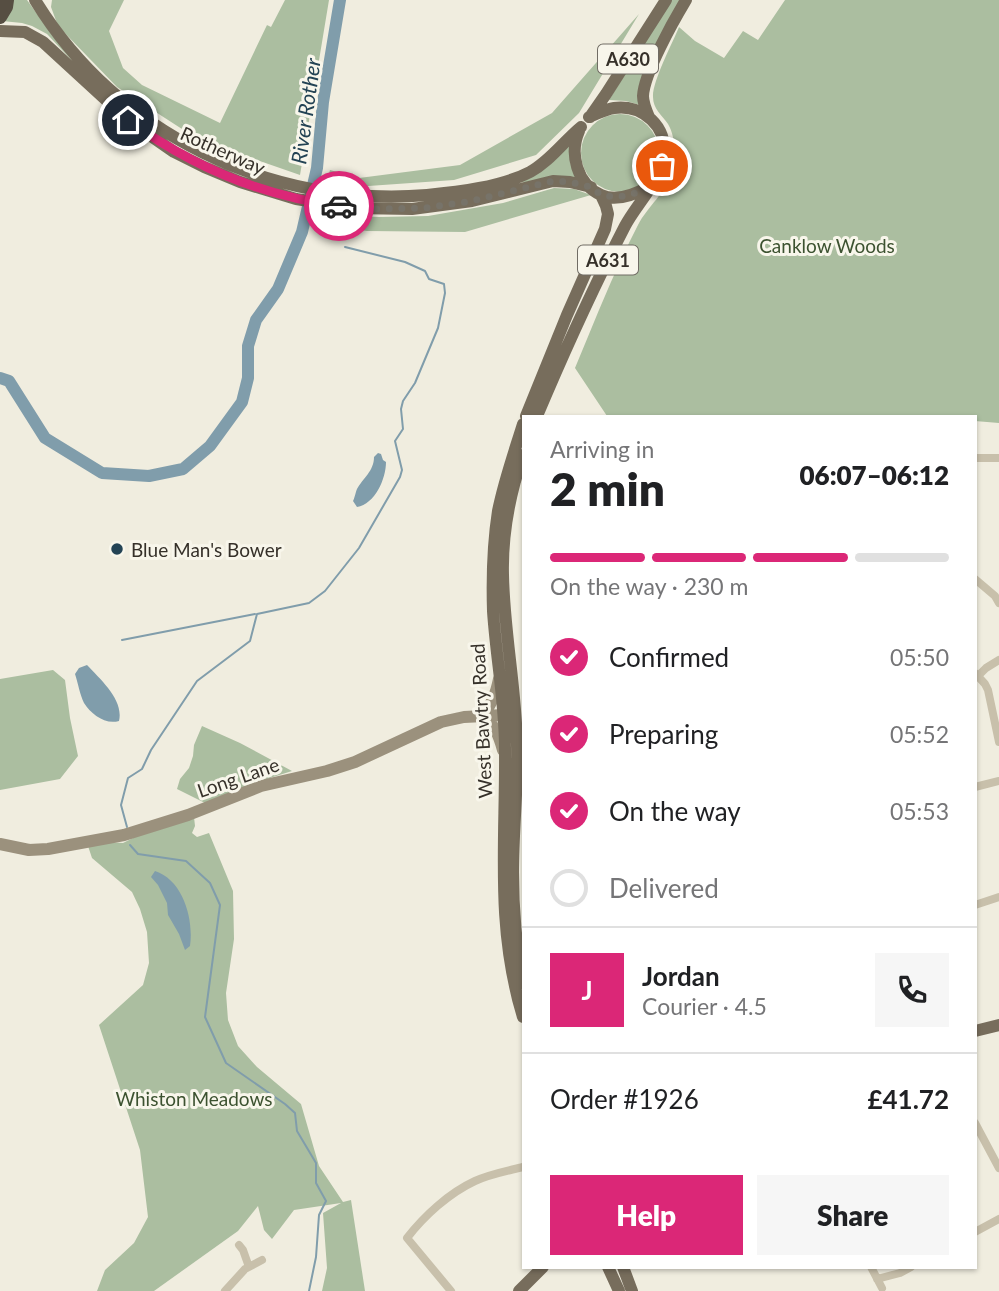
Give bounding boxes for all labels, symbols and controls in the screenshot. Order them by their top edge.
road number: A630 [598,44,658,74]
water label: River Rother [285,56,325,166]
pin [98,90,158,150]
icon: home [109,101,147,139]
street label: Rotherway [177,121,269,179]
pin [632,136,692,196]
icon: bag [643,147,681,185]
courier [304,171,374,241]
icon: car [320,187,358,225]
park label: Canklow Woods [759,234,895,257]
road number: A631 [578,246,638,274]
text: Arriving in [550,435,654,463]
text: 06:07–06:12 [799,459,949,491]
text: 2 min [550,461,665,516]
place label: Blue Man's Bower [131,538,282,561]
marker: Blue Man's Bower [109,541,125,557]
text: On the way · 230 m [550,572,749,600]
icon: check [550,638,588,676]
text: Confirmed [609,641,729,673]
street label: West Bawtry Road [465,643,497,799]
text: 05:50 [890,643,949,671]
icon: check [550,715,588,753]
text: Preparing [609,718,718,750]
text: 05:52 [890,720,949,748]
street label: Long Lane [194,752,282,802]
icon: check [550,792,588,830]
text: On the way [609,795,741,827]
text: 05:53 [890,797,949,825]
text: Delivered [609,872,719,904]
button: phone [875,953,949,1027]
text: Jordan [642,960,720,992]
text: J [581,974,593,1006]
text: Courier · 4.5 [642,992,767,1020]
text: Order #1926 [550,1083,699,1115]
text: £41.72 [867,1083,949,1115]
park label: Whiston Meadows [115,1087,273,1110]
button: Help [550,1175,743,1255]
button: Share [757,1175,949,1255]

